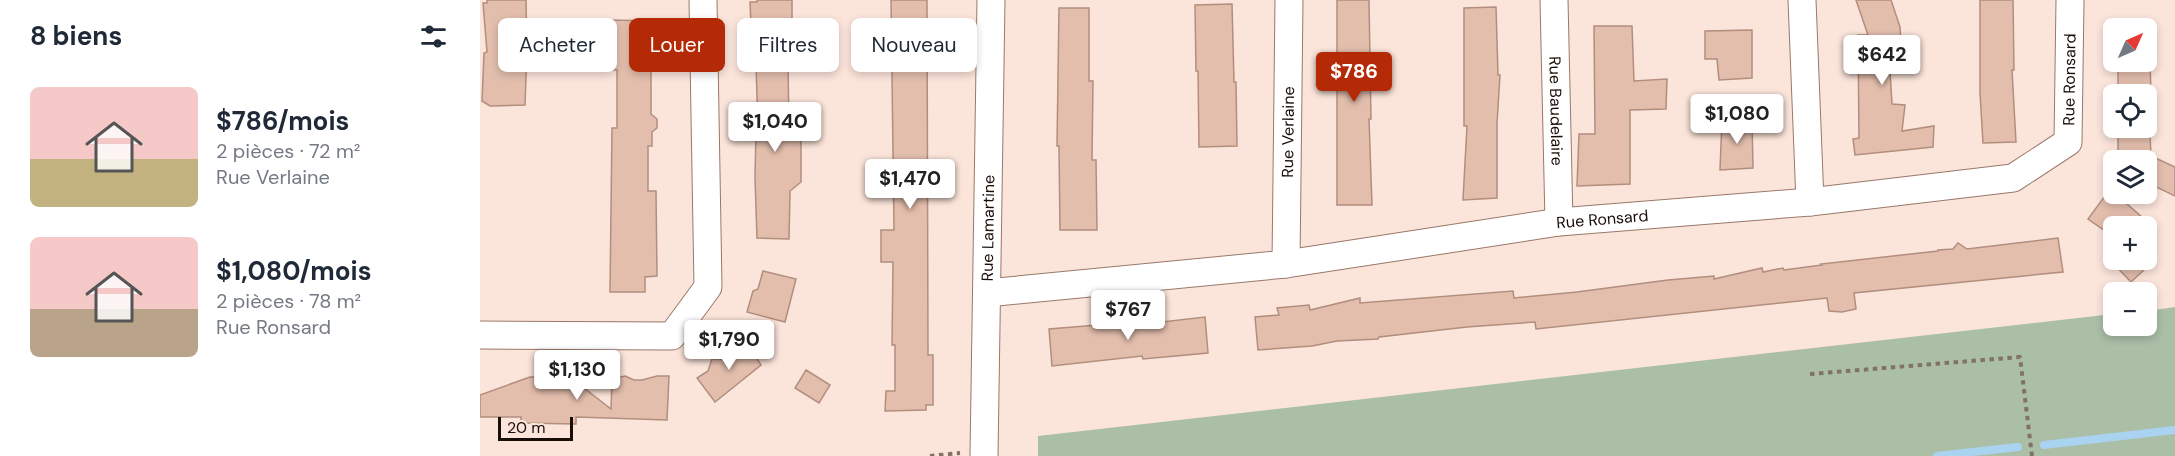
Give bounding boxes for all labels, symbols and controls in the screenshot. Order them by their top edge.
chip: Acheter [498,18,617,72]
chip: Louer [629,18,725,72]
chip: Filtres [737,18,839,72]
chip: Nouveau [851,18,977,72]
north arrow [2103,18,2157,72]
map controls [2103,18,2157,336]
text: 8 biens [30,19,122,53]
icon: filters [417,20,450,53]
street label: Rue Ronsard [2058,33,2081,126]
pin: $642 [1846,35,1918,86]
text: $642 [1857,41,1907,67]
pin: $786 [1318,52,1390,103]
street label: Rue Baudelaire [1544,56,1568,166]
text: $786 [1330,58,1378,84]
button: locate [2103,84,2157,138]
street label: Rue Verlaine [1277,86,1299,178]
pin: $1,080 [1688,94,1786,145]
text: $1,080 [1704,100,1770,126]
pin: $1,040 [726,102,824,153]
text: $786/mois [216,104,349,138]
text: $1,040 [742,108,808,134]
icon: home [78,111,150,183]
text: 2 pièces · 72 m² [216,138,360,164]
button: layers [2103,150,2157,204]
pin: $1,470 [861,159,959,210]
text: Rue Verlaine [216,164,330,190]
text: $1,470 [879,165,941,191]
street label: Rue Lamartine [977,175,999,281]
street label: Rue Ronsard [1555,205,1649,233]
button: + [2103,216,2157,270]
text: $1,080/mois [216,254,371,288]
icon: home [78,261,150,333]
button: − [2103,282,2157,336]
text: 2 pièces · 78 m² [216,288,361,314]
pin: $767 [1092,290,1164,341]
text: $767 [1105,296,1151,322]
text: Rue Ronsard [216,314,331,340]
pin: $1,790 [680,320,778,371]
text: $1,790 [698,326,760,352]
pin: $1,130 [528,350,626,401]
text: $1,130 [548,356,606,382]
scale bar [498,414,573,442]
text: 20 m [507,417,546,438]

